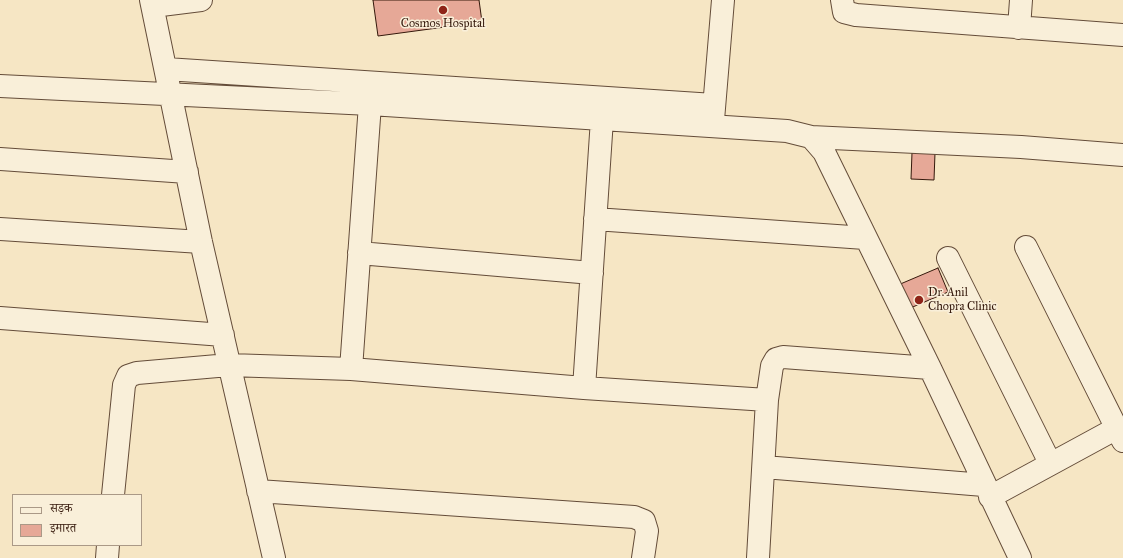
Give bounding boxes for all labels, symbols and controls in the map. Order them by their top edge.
marker: Cosmos Hospital [437,4,449,16]
place label: Cosmos Hospital [401,17,485,31]
place label: Dr. Anil Chopra Clinic [928,286,997,314]
marker: Dr. Anil Chopra Clinic [913,294,925,306]
legend [12,494,142,546]
text: सड़क [50,501,73,515]
text: इमारत [50,521,76,535]

